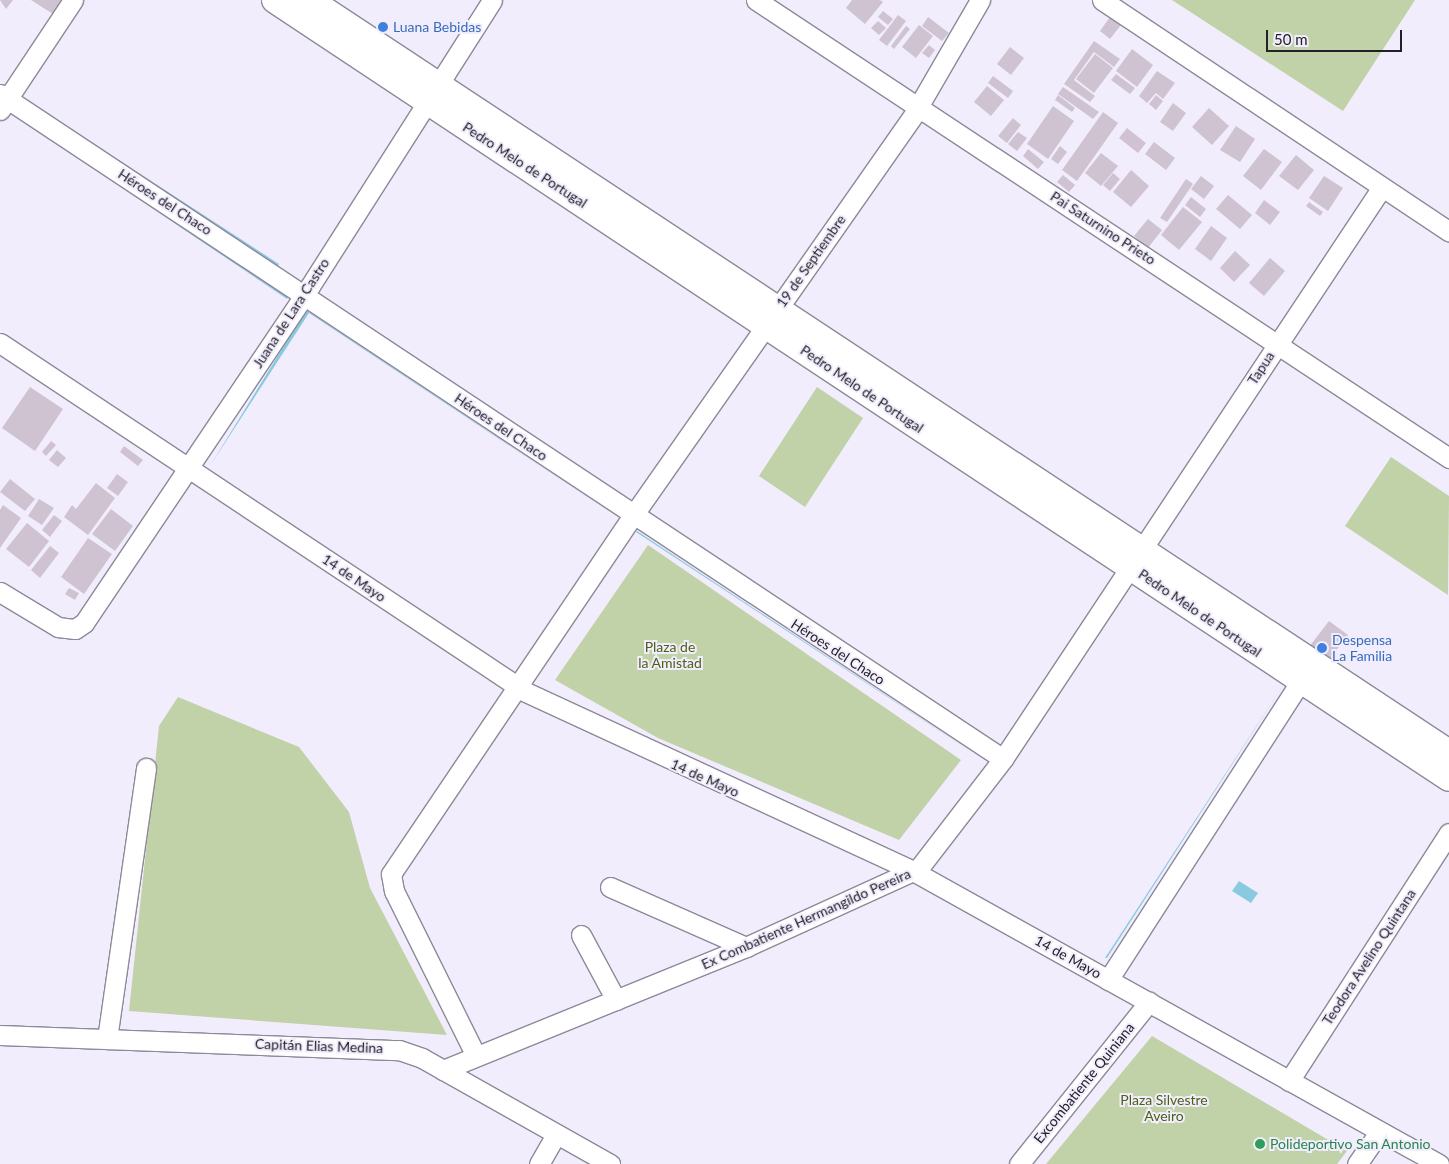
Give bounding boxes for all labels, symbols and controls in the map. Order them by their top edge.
place label: Luana Bebidas [393,19,481,35]
scale bar [1269,20,1405,52]
marker: Luana Bebidas [377,21,389,33]
text: 50 m [1274,30,1308,48]
street label: Pedro Melo de Portugal [460,119,590,211]
street label: Héroes del Chaco [115,165,215,239]
street label: Pai Saturnino Prieto [1047,188,1159,268]
street label: 19 de Septiembre [773,212,849,310]
street label: Juana de Lara Castro [249,255,333,371]
street label: Pedro Melo de Portugal [797,342,927,436]
street label: Tapua [1244,348,1278,388]
street label: Héroes del Chaco [451,390,551,464]
street label: 14 de Mayo [319,551,389,605]
street label: Pedro Melo de Portugal [1135,566,1265,660]
street label: Héroes del Chaco [788,615,888,689]
place label: Despensa La Familia [1332,632,1392,664]
park label: Plaza de la Amistad [638,639,702,672]
marker: Despensa La Familia [1316,642,1328,654]
street label: 14 de Mayo [668,755,742,801]
street label: Ex Combatiente Hermangildo Pereira [699,865,913,973]
street label: Teodora Avelino Quintana [1319,886,1419,1028]
street label: 14 de Mayo [1032,932,1104,982]
street label: Excombatiente Quiniana [1030,1019,1138,1147]
street label: Capitán Elias Medina [255,1035,383,1057]
park label: Plaza Silvestre Aveiro [1120,1092,1208,1124]
place label: Polideportivo San Antonio [1270,1136,1431,1152]
marker: Polideportivo San Antonio [1254,1138,1266,1150]

